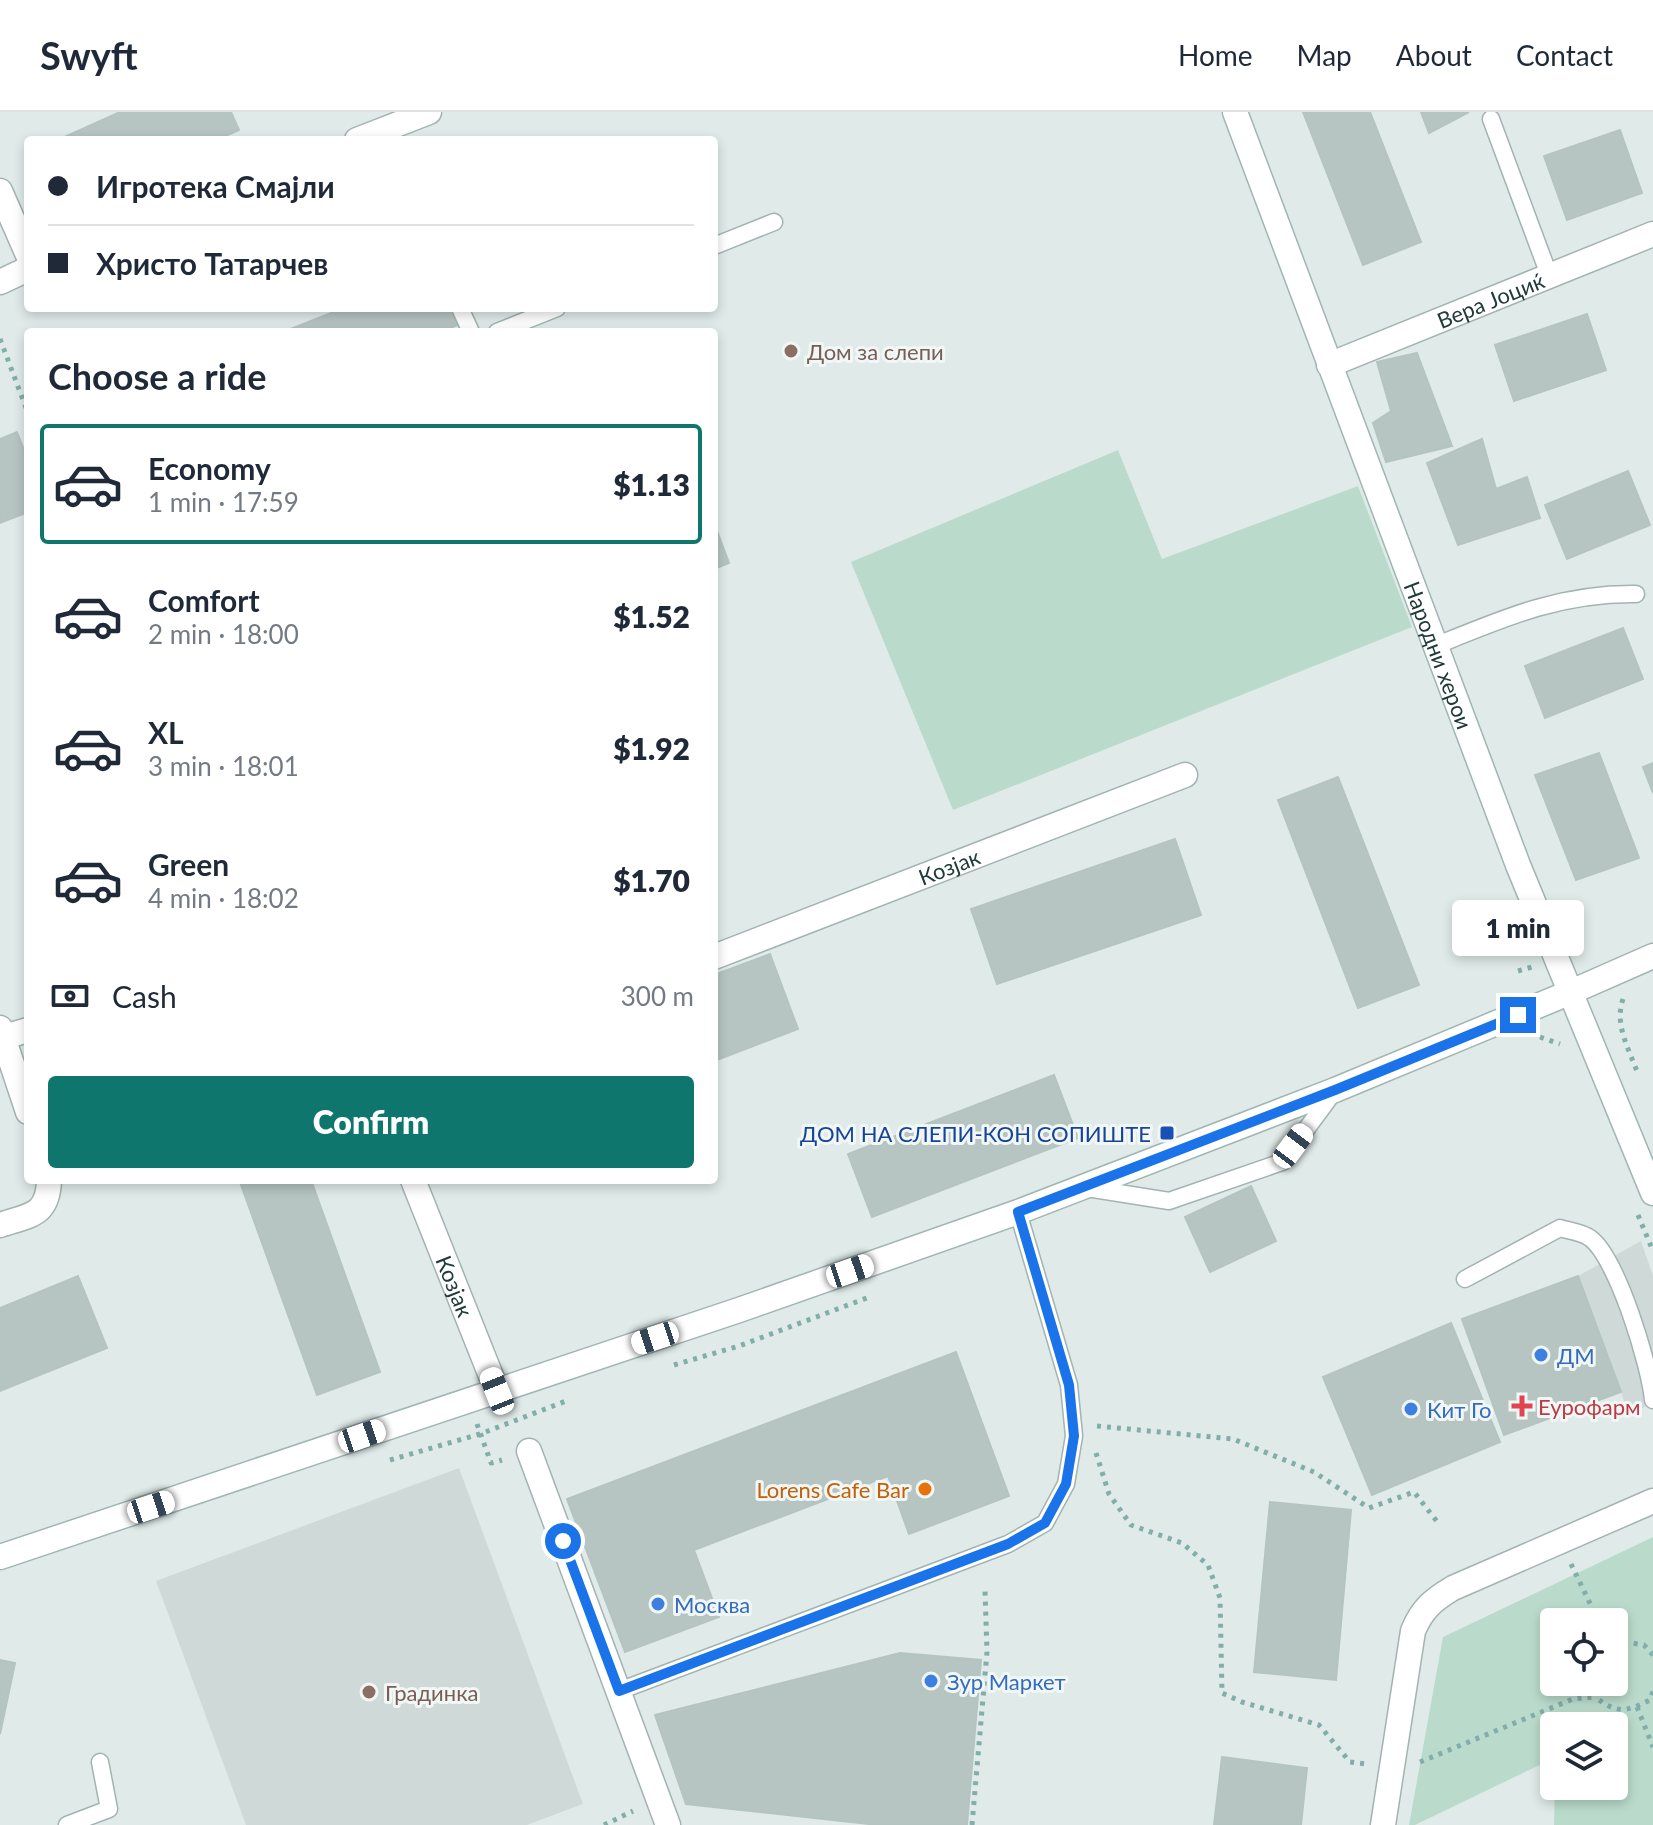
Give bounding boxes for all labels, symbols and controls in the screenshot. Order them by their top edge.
text: Swyft [40,32,138,78]
text: Home [1178,38,1253,72]
text: Map [1297,38,1352,72]
text: About [1396,38,1472,72]
text: Contact [1516,38,1613,72]
text: Игротека Смајли [96,168,335,204]
text: Христо Татарчев [96,245,328,281]
street label: Вера Јоциќ [1433,266,1548,334]
place label: Дом за слепи [807,338,944,365]
marker: Дом за слепи [782,342,800,360]
text: Choose a ride [48,354,267,398]
icon: car [52,448,124,520]
text: Economy [148,450,271,486]
text: $1.13 [613,466,690,502]
text: 1 min · 17:59 [148,486,299,518]
street label: Народни херои [1399,577,1479,733]
icon: car [52,580,124,652]
text: Comfort [148,582,260,618]
text: $1.52 [613,598,690,634]
text: 2 min · 18:00 [148,618,299,650]
icon: car [52,712,124,784]
text: XL [148,714,184,750]
text: $1.92 [613,730,690,766]
text: 3 min · 18:01 [148,750,299,782]
street label: Козјак [914,842,984,890]
icon: car [52,844,124,916]
text: Green [148,846,229,882]
text: $1.70 [613,862,690,898]
text: 4 min · 18:02 [148,882,299,914]
callout: 1 min [1452,899,1584,955]
text: 1 min [1486,912,1550,944]
icon: cash [48,974,92,1018]
text: Cash [112,978,177,1014]
text: 300 m [621,980,694,1012]
route end [1500,997,1536,1033]
button: Confirm [48,1076,694,1168]
place label: ДОМ НА СЛЕПИ-КОН СОПИШТЕ [800,1120,1151,1147]
car [1269,1120,1317,1172]
marker: ДОМ НА СЛЕПИ-КОН СОПИШТЕ [1158,1124,1176,1142]
street label: Козјак [431,1251,480,1321]
car [823,1252,877,1290]
car [628,1319,682,1357]
place label: ДМ [1557,1342,1595,1369]
marker: ДМ [1532,1346,1550,1364]
car [477,1364,517,1418]
place label: Еурофарм [1538,1393,1641,1420]
place label: Кит Го [1427,1396,1492,1423]
marker: Еурофарм [1513,1397,1531,1415]
marker: Кит Го [1402,1400,1420,1418]
car [335,1417,389,1455]
place label: Lorens Cafe Bar [756,1476,909,1503]
marker: Lorens Cafe Bar [916,1480,934,1498]
car [124,1488,178,1526]
route start [545,1523,581,1559]
place label: Москва [674,1591,750,1618]
marker: Москва [649,1595,667,1613]
map controls [1540,1608,1628,1800]
button: locate [1540,1608,1628,1696]
place label: Зур Маркет [947,1668,1066,1695]
marker: Зур Маркет [922,1672,940,1690]
place label: Градинка [385,1679,479,1706]
marker: Градинка [360,1683,378,1701]
button: layers [1540,1712,1628,1800]

